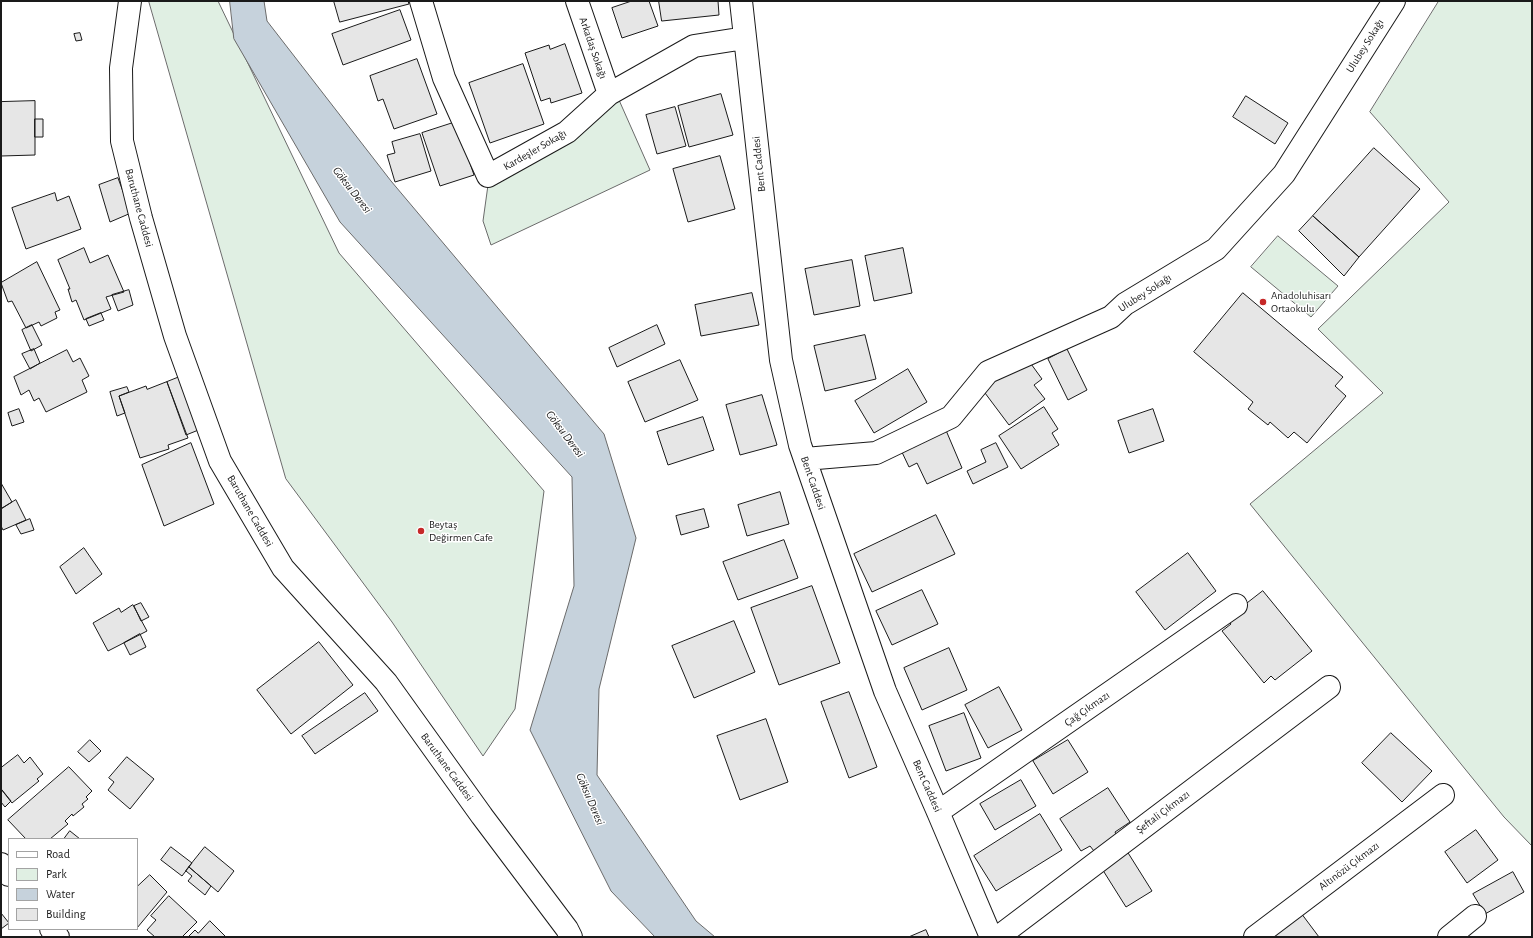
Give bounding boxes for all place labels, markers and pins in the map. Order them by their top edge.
place label: Anadoluhisarı Ortaokulu [1271,289,1331,315]
marker: Anadoluhisarı Ortaokulu [1258,297,1268,307]
place label: Beytaş Değirmen Cafe [429,518,493,544]
marker: Beytaş Değirmen Cafe [416,526,426,536]

